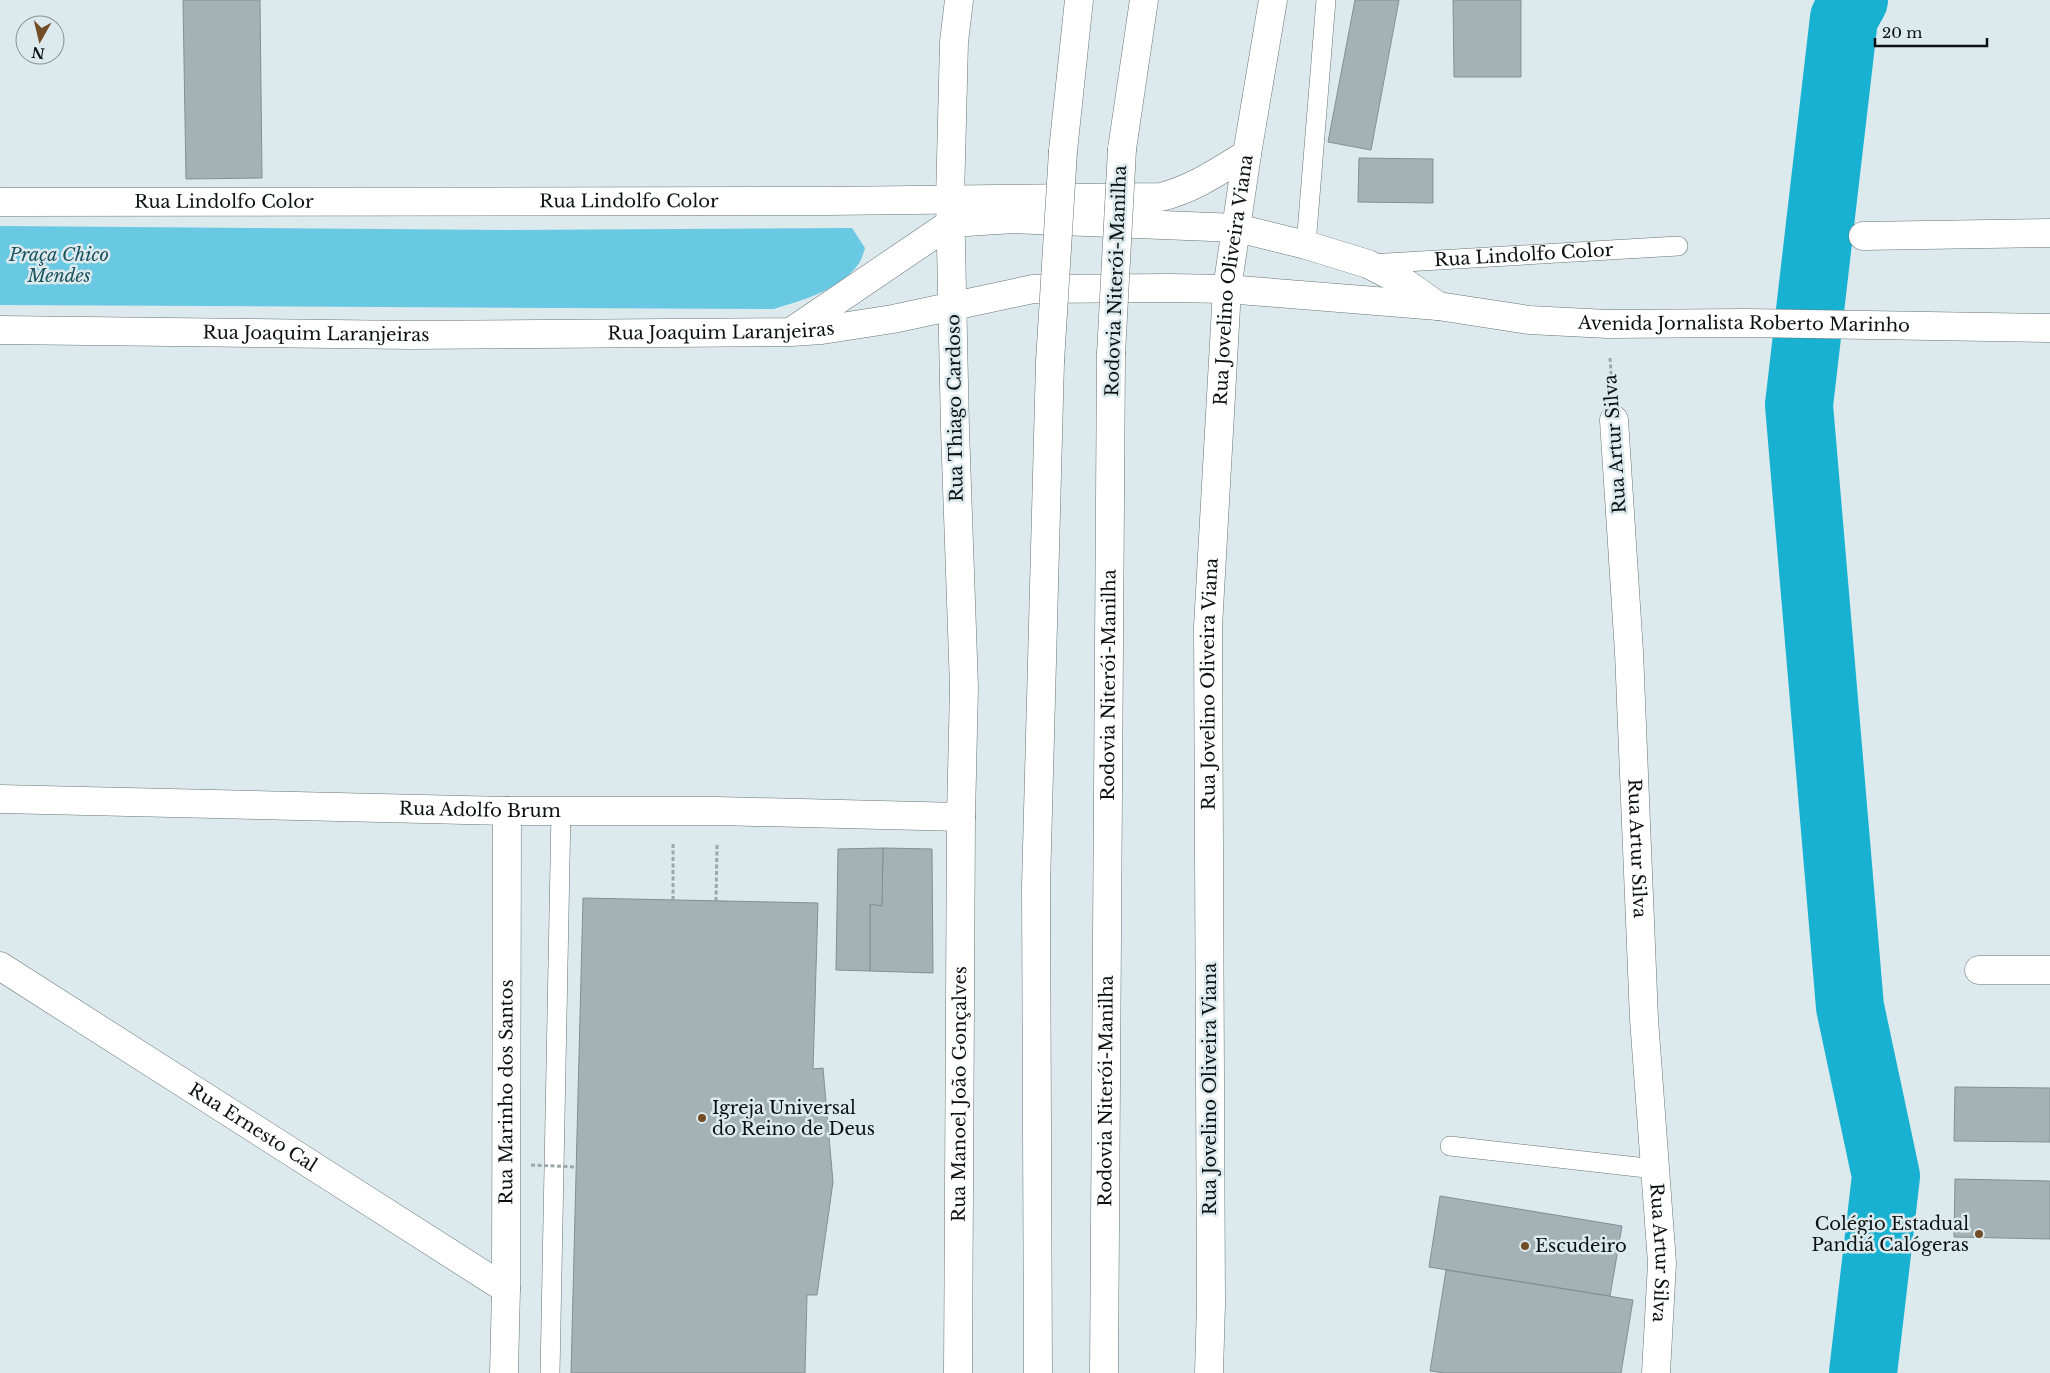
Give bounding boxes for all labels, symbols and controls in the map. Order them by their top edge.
north arrow [15,15,65,65]
scale bar [1875,15,1988,47]
text: 20 m [1882,23,1922,42]
text: N [30,43,46,63]
street label: Rua Jovelino Oliveira Viana [1209,153,1258,406]
street label: Rodovia Niterói-Manilha [1101,165,1131,397]
street label: Rua Lindolfo Color [539,190,719,212]
street label: Rua Lindolfo Color [134,191,314,213]
street label: Rua Lindolfo Color [1434,239,1614,271]
park label: Praça Chico Mendes [8,244,109,287]
street label: Avenida Jornalista Roberto Marinho [1576,311,1910,337]
street label: Rua Thiago Cardoso [942,314,968,502]
street label: Rua Joaquim Laranjeiras [607,317,836,344]
street label: Rua Joaquim Laranjeiras [202,321,429,346]
street label: Rua Artur Silva [1599,374,1631,514]
street label: Rua Jovelino Oliveira Viana [1197,557,1223,810]
street label: Rodovia Niterói-Manilha [1097,569,1121,801]
street label: Rua Artur Silva [1623,778,1651,918]
street label: Rua Adolfo Brum [399,797,561,822]
street label: Rua Jovelino Oliveira Viana [1199,963,1221,1215]
street label: Rua Manoel João Gonçalves [948,966,971,1222]
street label: Rodovia Niterói-Manilha [1094,975,1118,1207]
street label: Rua Marinho dos Santos [495,979,518,1205]
street label: Rua Ernesto Cal [185,1078,321,1177]
place label: Igreja Universal do Reino de Deus [712,1097,875,1140]
marker: Igreja Universal do Reino de Deus [696,1112,708,1124]
street label: Rua Artur Silva [1645,1182,1673,1323]
place label: Colégio Estadual Pandiá Calógeras [1811,1213,1969,1256]
marker: Colégio Estadual Pandiá Calógeras [1973,1228,1985,1240]
place label: Escudeiro [1535,1235,1627,1257]
marker: Escudeiro [1519,1240,1531,1252]

